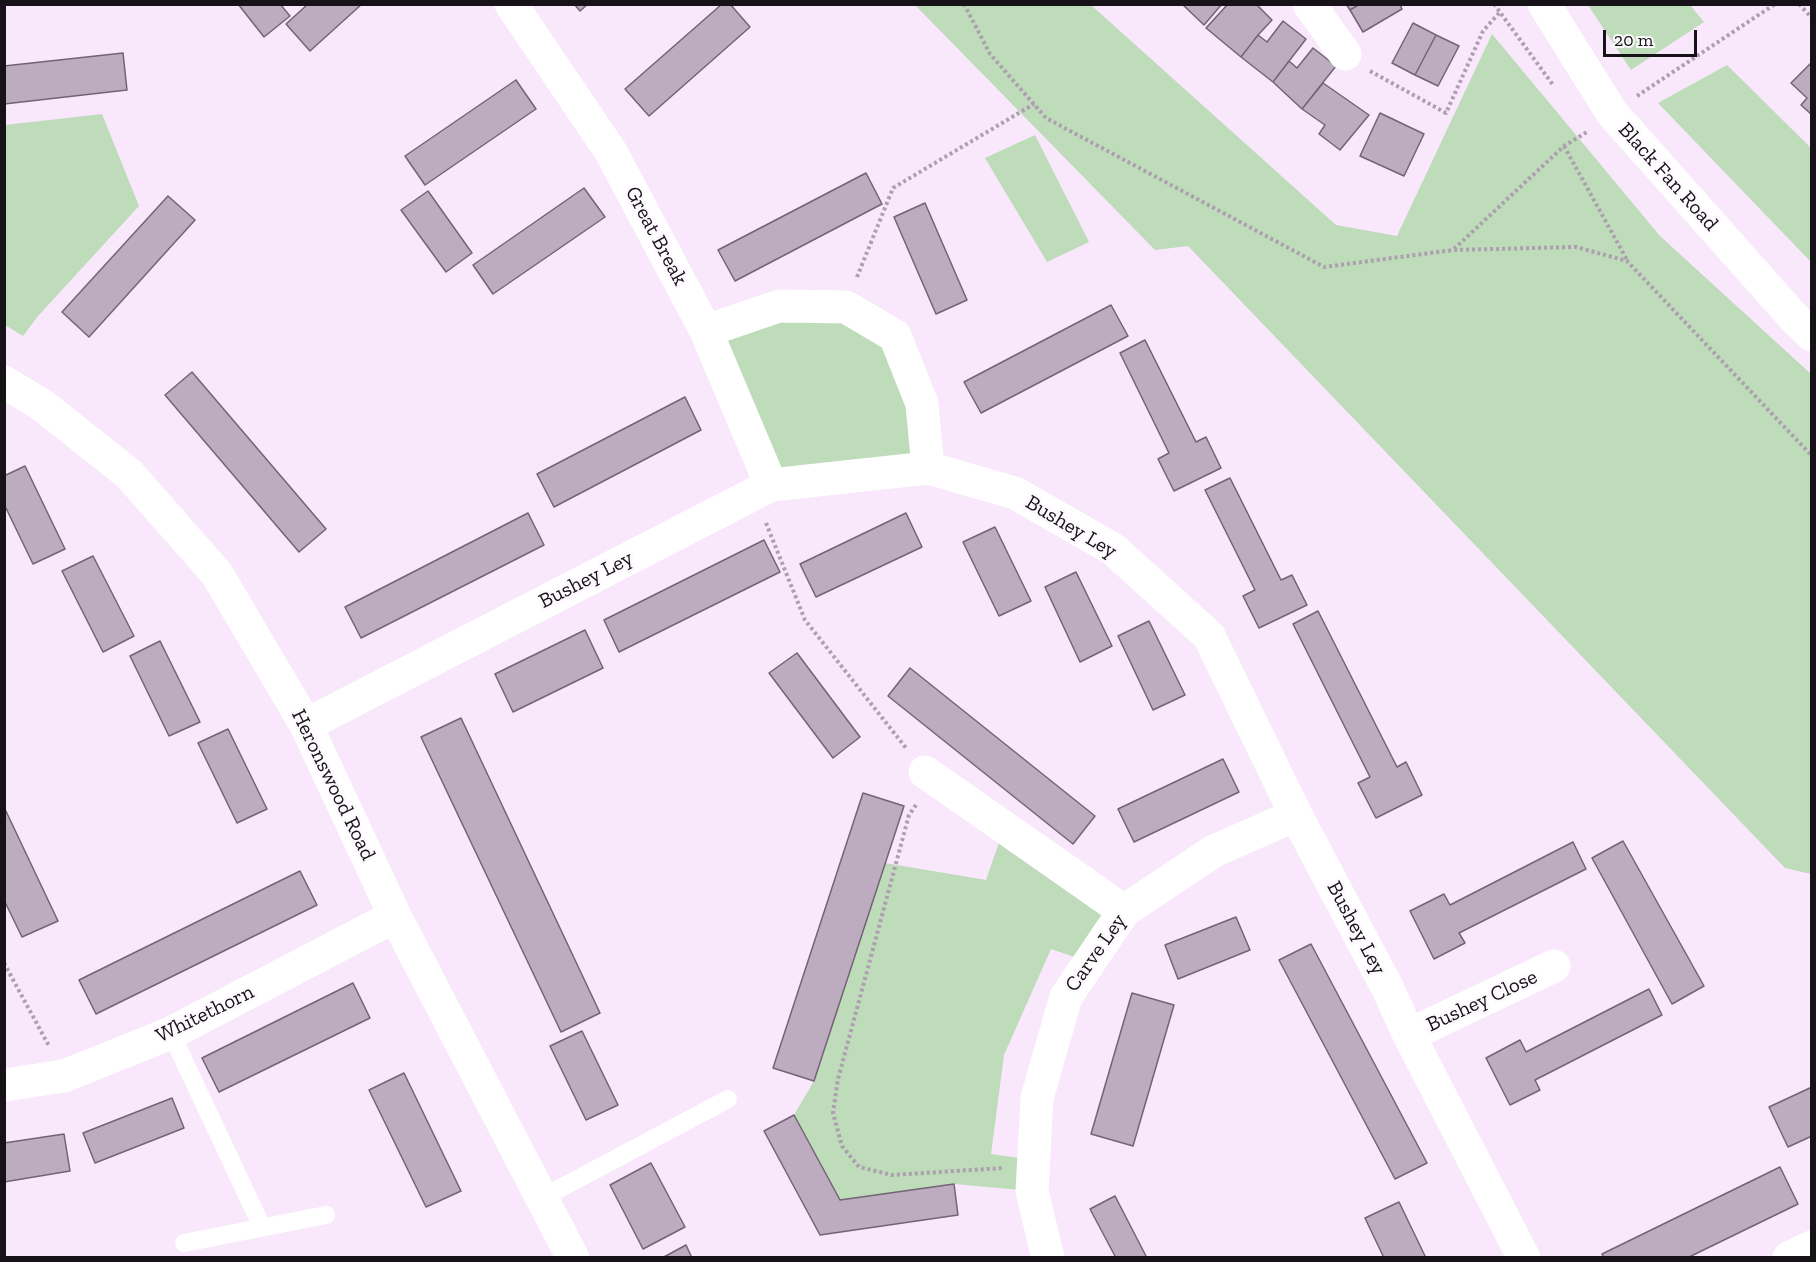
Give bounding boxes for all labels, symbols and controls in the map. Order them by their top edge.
scale bar [1606,18,1700,56]
text: 20 m [1614,29,1653,51]
street label: Black Fan Road [1613,118,1723,236]
street label: Great Break [619,182,693,290]
street label: Bushey Ley [1021,490,1121,564]
street label: Bushey Ley [535,546,637,614]
street label: Heronswood Road [286,705,380,865]
street label: Bushey Ley [1321,877,1391,979]
street label: Carve Ley [1060,909,1132,997]
street label: Bushey Close [1423,964,1541,1038]
street label: Whitethorn [152,979,258,1049]

